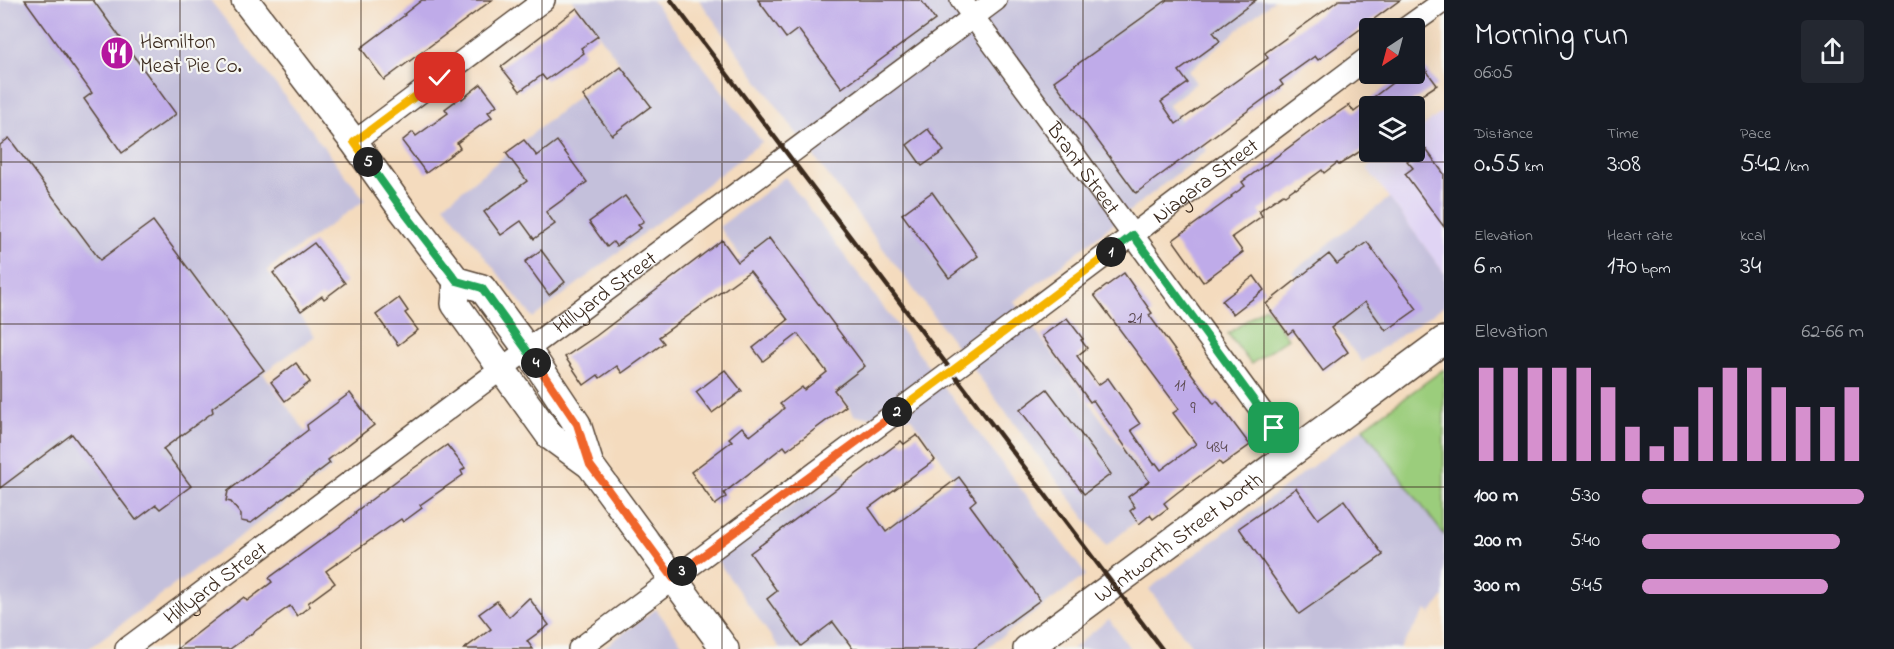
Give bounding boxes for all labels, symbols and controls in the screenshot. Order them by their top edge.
text: Morning run [1474,12,1628,60]
north arrow [1359,18,1425,84]
map controls [1359,18,1425,162]
button: share [1801,20,1864,83]
place label: Hamilton Meat Pie Co. [140,28,242,82]
restaurant icon: Hamilton Meat Pie Co. [99,35,135,71]
pin [414,52,465,103]
text: 06:05 [1474,59,1513,88]
icon: check [423,61,456,94]
button: layers [1359,96,1425,162]
street label: Brant Street [1038,116,1126,221]
text: Distance [1474,122,1533,146]
text: Time [1607,122,1639,146]
text: Pace [1740,122,1771,146]
street label: Niagara Street [1147,132,1266,232]
text: 0.55 [1474,146,1520,184]
text: 3:08 [1607,146,1641,184]
text: 5:42 [1740,146,1781,184]
pin: 5 [353,147,383,177]
text: 5 [363,150,373,174]
text: km [1520,155,1544,179]
text: /km [1781,155,1809,179]
text: Elevation [1474,224,1533,248]
text: Heart rate [1607,224,1673,248]
text: kcal [1740,224,1765,248]
pin: 1 [1096,237,1126,267]
text: 1 [1108,240,1114,264]
street label: Hillyard Street [548,245,664,342]
text: 6 [1474,248,1485,286]
text: 170 [1607,248,1637,286]
text: 34 [1740,248,1761,286]
text: m [1485,257,1502,281]
text: bpm [1637,257,1671,281]
house number: 21 [1128,306,1143,332]
text: Elevation [1474,318,1548,347]
text: 62–66 m [1801,318,1864,347]
pin: 4 [521,348,551,378]
text: 4 [533,351,539,375]
house number: 11 [1174,373,1186,399]
house number: 9 [1190,396,1196,422]
pin: 2 [882,397,912,427]
text: 2 [893,400,901,424]
pin [1248,402,1299,453]
icon: arrive [1257,411,1290,444]
house number: 484 [1206,435,1228,461]
street label: Wentworth Street North [1089,466,1270,611]
text: 100 m [1474,482,1518,511]
text: 5:30 [1570,482,1600,511]
text: 200 m [1474,527,1522,556]
text: 5:40 [1570,527,1600,556]
street label: Hillyard Street [158,536,274,633]
pin: 3 [667,556,697,586]
text: 3 [679,559,685,583]
text: 300 m [1474,572,1520,601]
text: 5:45 [1570,572,1603,601]

